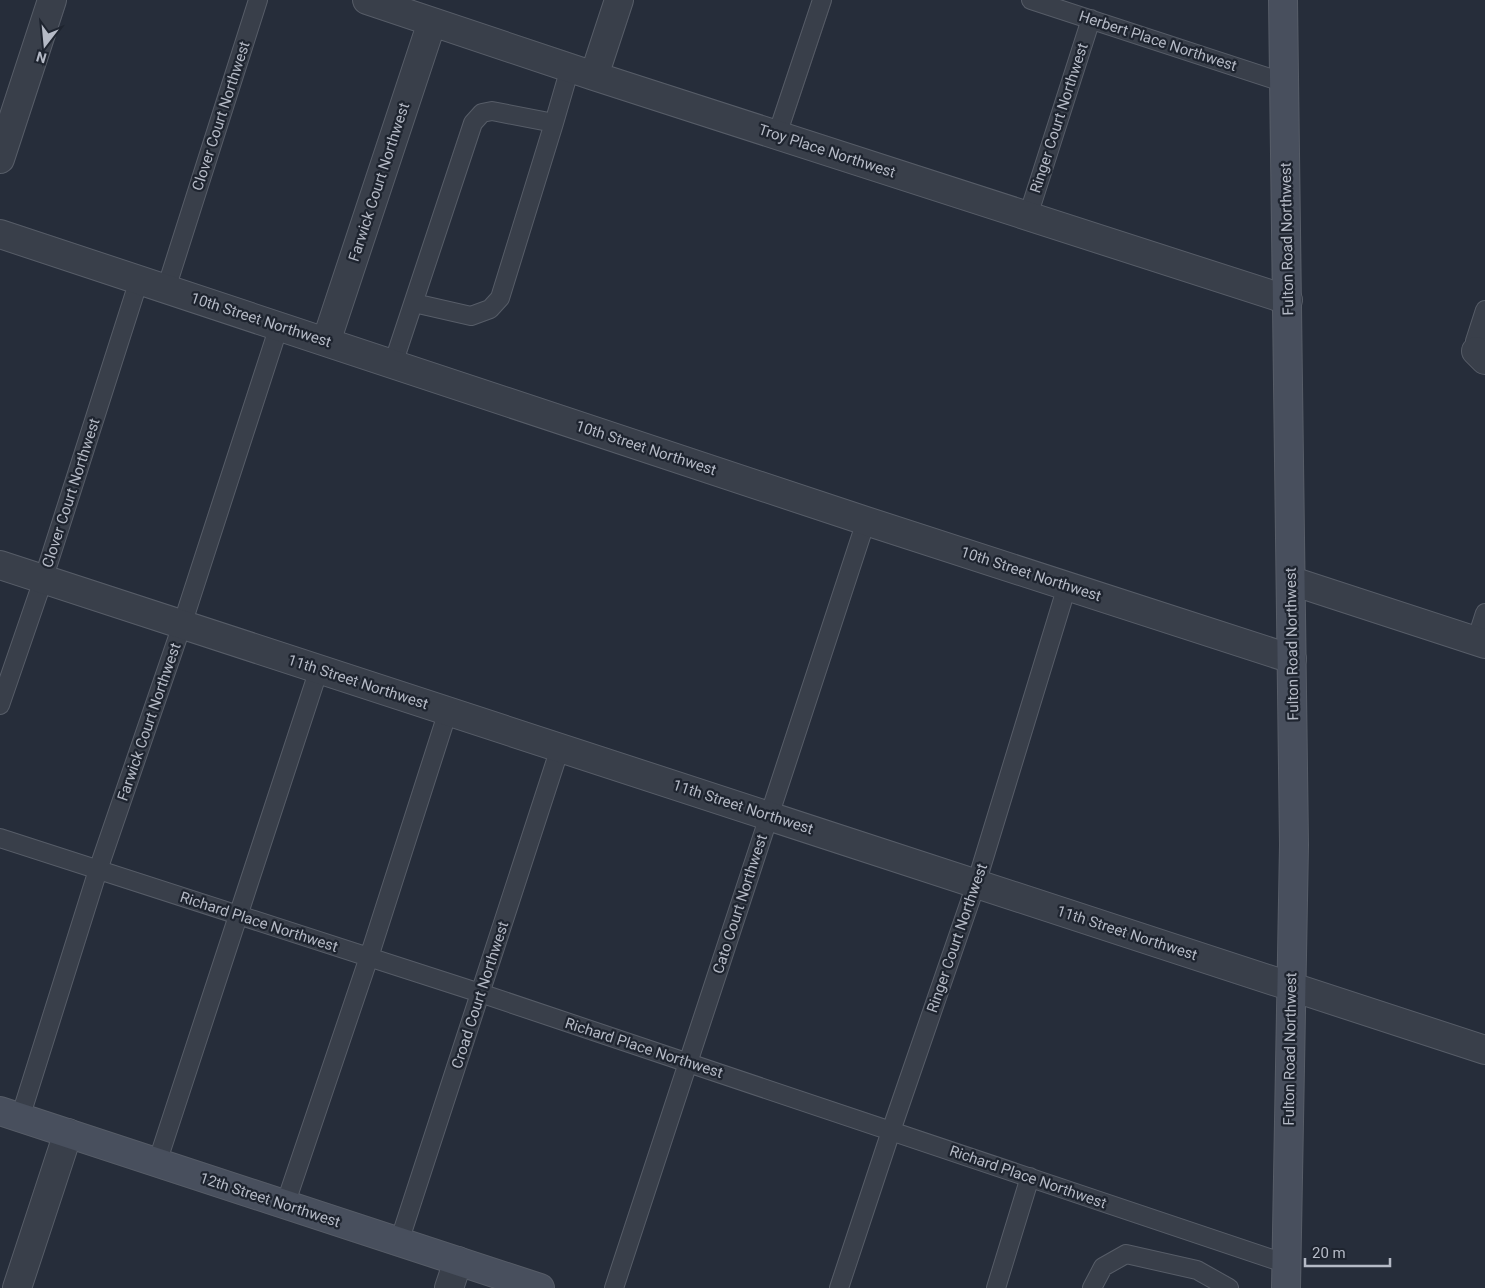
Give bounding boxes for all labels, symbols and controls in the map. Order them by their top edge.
street label: Herbert Place Northwest [1077,7,1239,75]
north arrow [20,20,70,70]
street label: Clover Court Northwest [188,39,254,193]
street label: Ringer Court Northwest [1026,41,1092,195]
text: N [34,48,48,67]
street label: Farwick Court Northwest [345,100,413,264]
street label: Troy Place Northwest [756,120,898,182]
street label: Fulton Road Northwest [1277,162,1297,316]
street label: 10th Street Northwest [188,289,334,351]
street label: Clover Court Northwest [38,416,104,570]
street label: 10th Street Northwest [573,417,719,479]
street label: 10th Street Northwest [958,543,1104,605]
street label: Fulton Road Northwest [1282,567,1302,721]
street label: Farwick Court Northwest [113,641,185,803]
street label: 11th Street Northwest [285,651,431,713]
street label: 11th Street Northwest [670,776,816,838]
street label: Cato Court Northwest [709,832,771,976]
street label: Ringer Court Northwest [923,861,991,1015]
street label: Richard Place Northwest [178,888,340,956]
street label: 11th Street Northwest [1054,902,1200,964]
street label: Croad Court Northwest [448,919,512,1071]
street label: Fulton Road Northwest [1280,972,1300,1126]
street label: Richard Place Northwest [563,1014,725,1082]
street label: Richard Place Northwest [947,1142,1109,1212]
street label: 12th Street Northwest [197,1169,343,1231]
scale bar [1305,1236,1390,1268]
text: 20 m [1312,1244,1346,1262]

